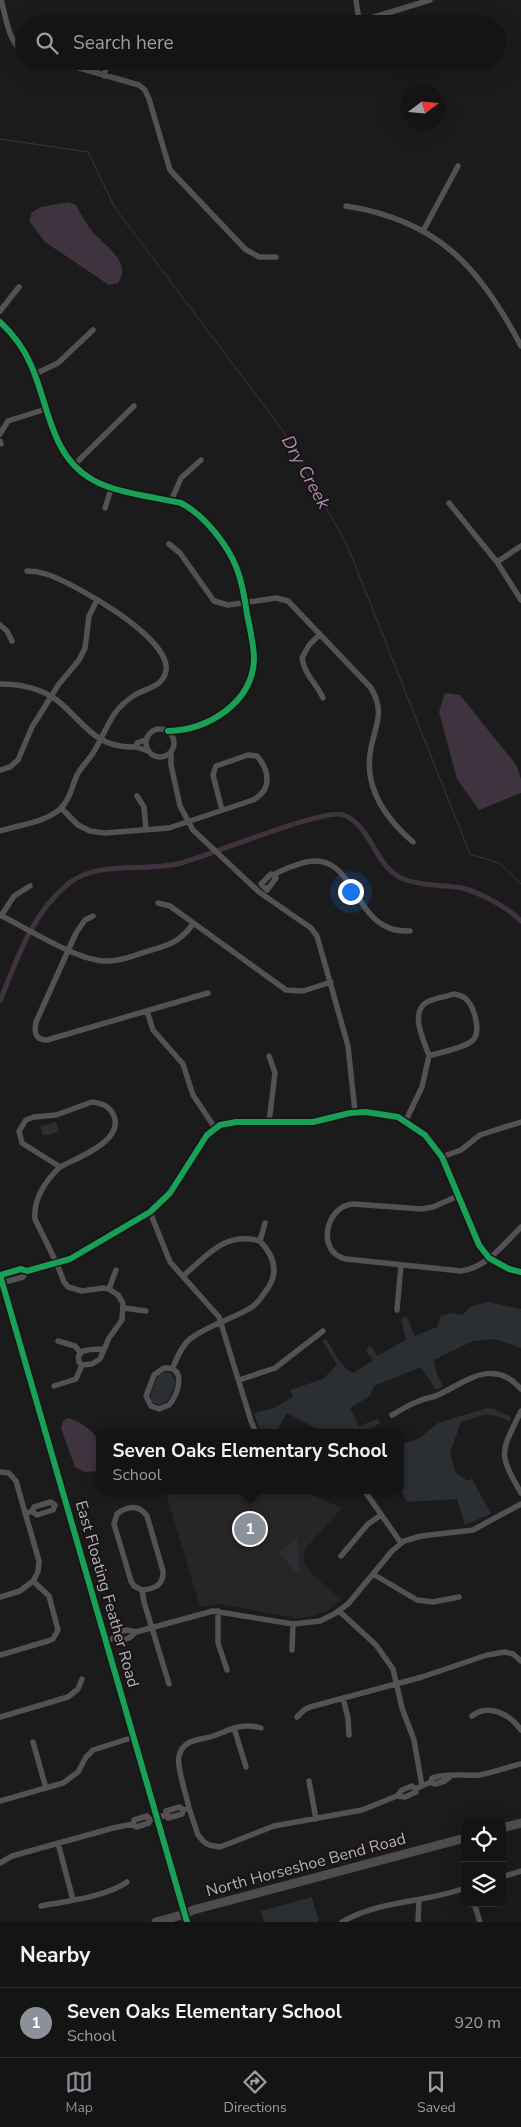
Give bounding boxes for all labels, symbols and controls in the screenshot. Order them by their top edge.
search box [15,15,506,70]
icon: search [33,29,61,57]
text: Search here [73,30,174,56]
north arrow [401,85,446,130]
water label: Dry Creek [276,431,337,514]
your location [338,879,364,905]
popup [96,1429,404,1494]
text: Seven Oaks Elementary School [113,1438,387,1464]
text: School [113,1464,161,1486]
street label: East Floating Feather Road [70,1498,144,1690]
pin: 1 [234,1510,266,1548]
map controls [461,1817,506,1907]
button: locate [461,1817,506,1862]
street label: North Horseshoe Bend Road [204,1828,408,1902]
button: layers [461,1862,506,1907]
text: Nearby [20,1941,90,1969]
text: Seven Oaks Elementary School [67,1999,342,2025]
text: 1 [31,2012,41,2034]
text: 920 m [454,2012,501,2034]
text: School [67,2025,116,2047]
tab: Map [65,2068,93,2117]
tab: Directions [224,2068,287,2117]
tab: Saved [417,2068,456,2117]

